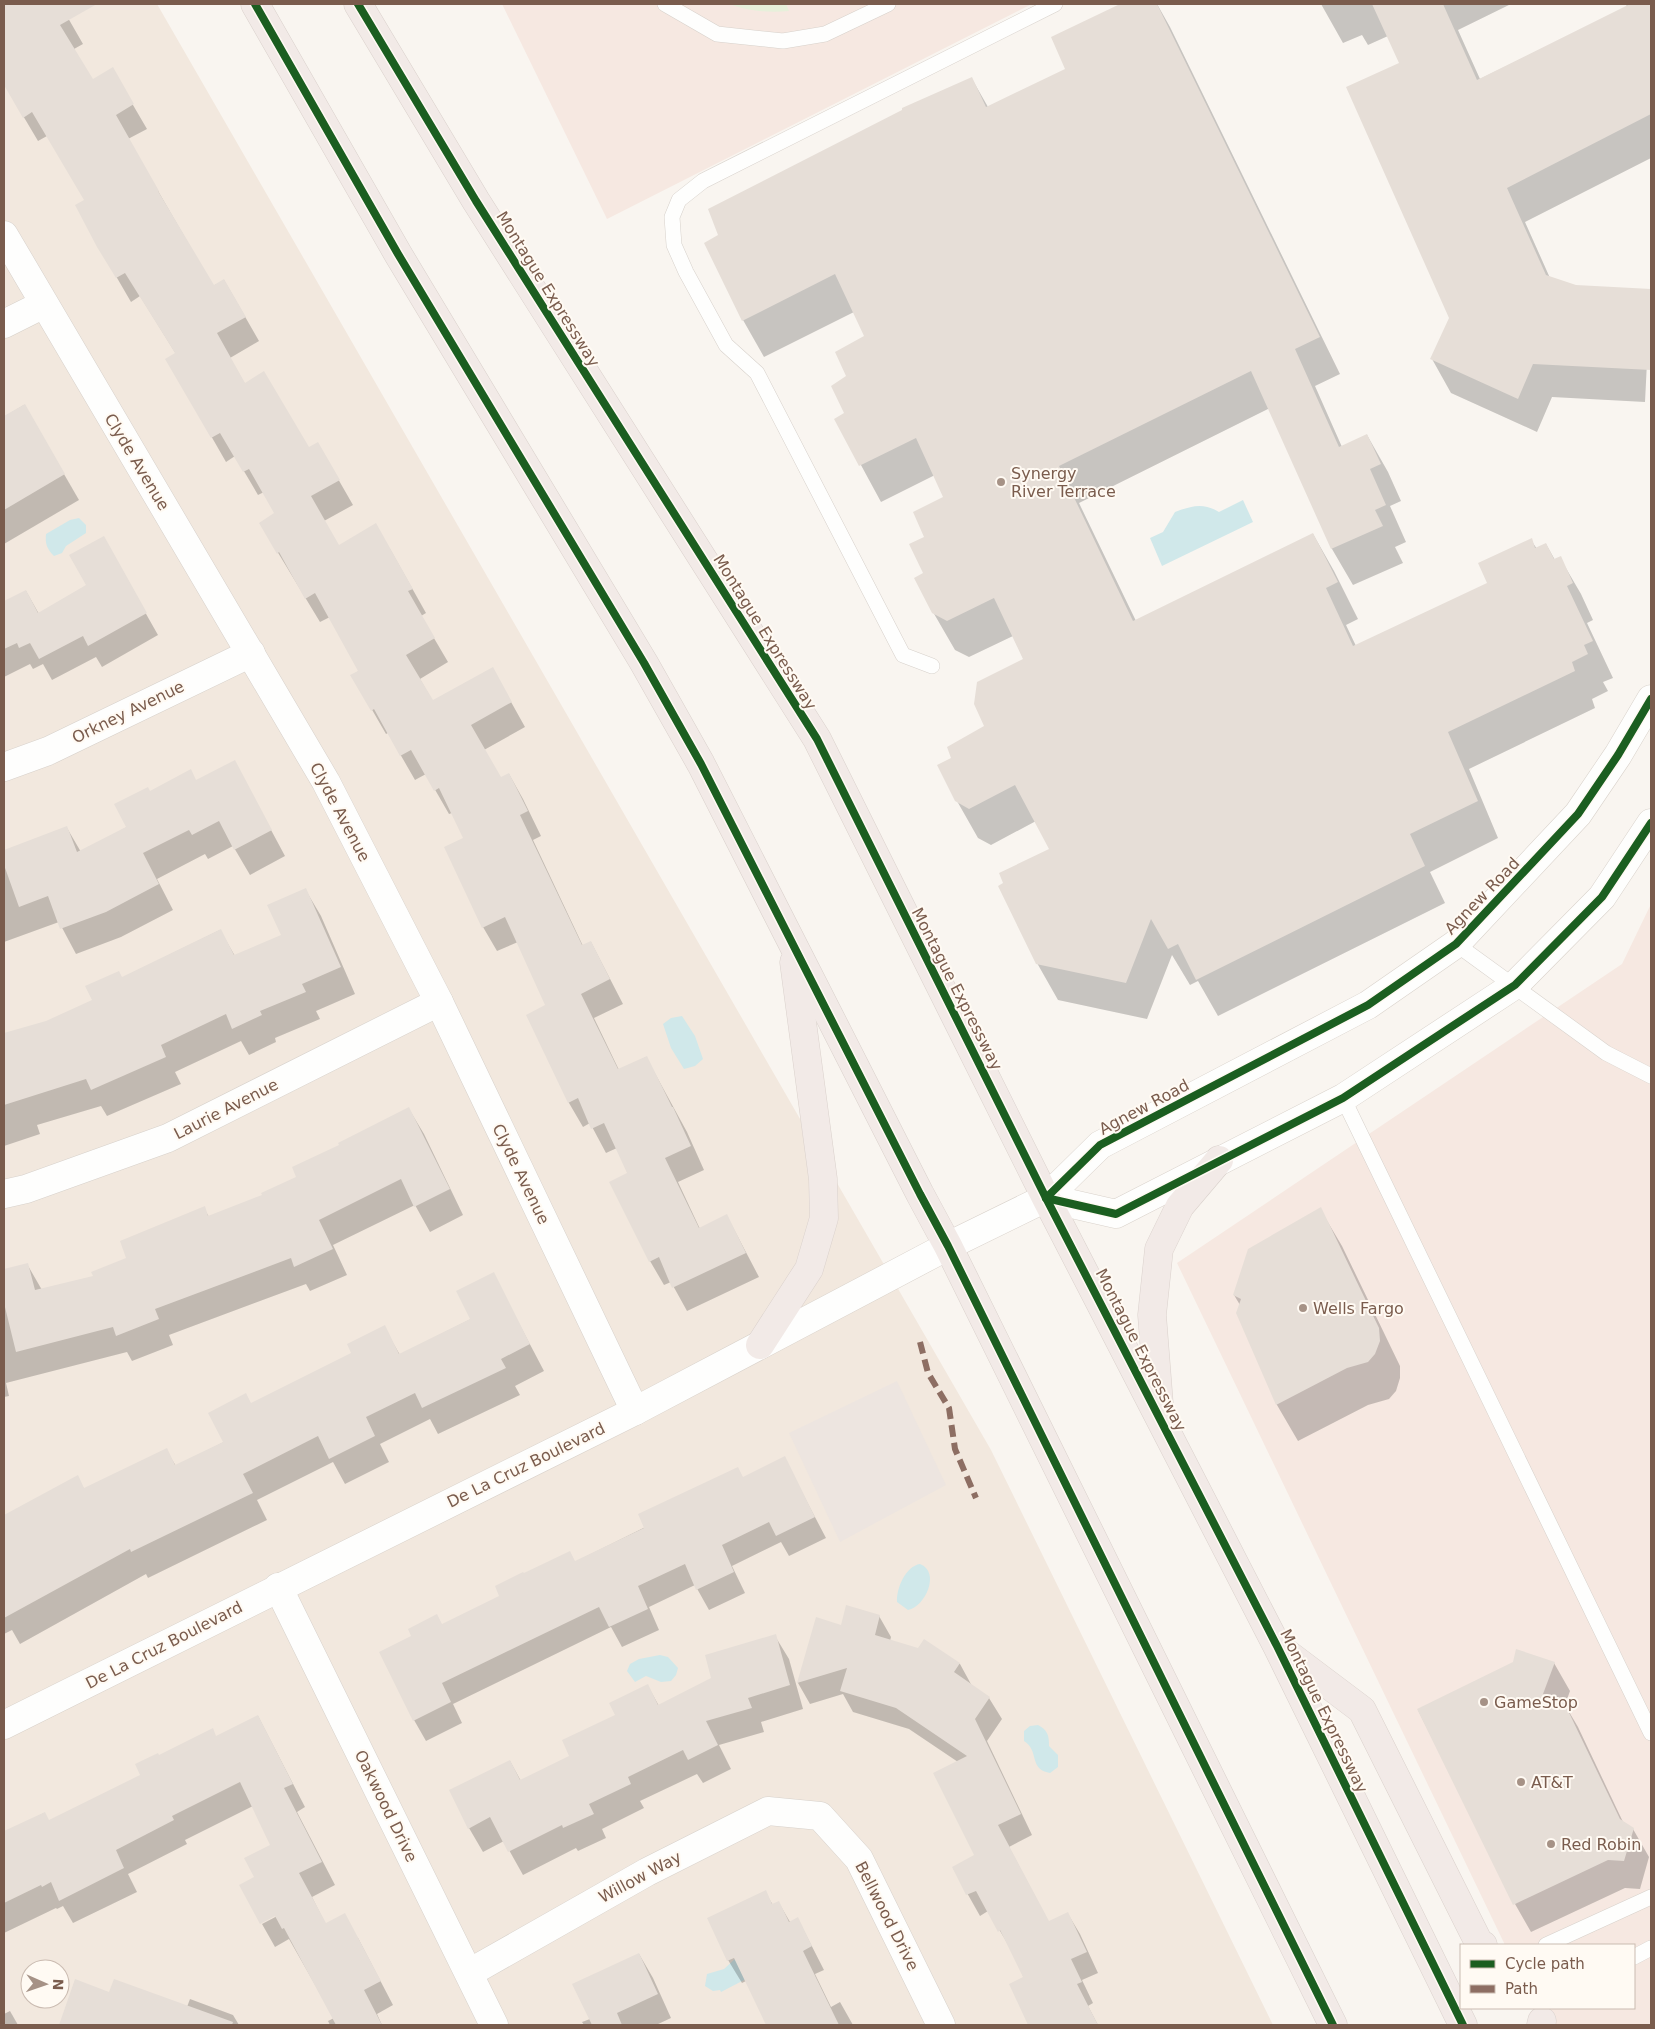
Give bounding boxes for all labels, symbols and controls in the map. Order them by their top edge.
street label: Montague Expressway [492,208,604,370]
street label: Clyde Avenue [101,410,173,514]
place label: Synergy River Terrace [1011,464,1116,501]
marker: Synergy River Terrace [995,476,1007,488]
street label: Montague Expressway [709,551,821,713]
street label: Orkney Avenue [69,677,187,747]
street label: Clyde Avenue [306,759,374,865]
street label: Agnew Road [1441,854,1523,938]
street label: Montague Expressway [908,905,1006,1073]
street label: Laurie Avenue [171,1075,281,1143]
street label: Agnew Road [1096,1075,1192,1139]
street label: Clyde Avenue [488,1121,554,1227]
street label: Montague Expressway [1092,1266,1190,1434]
place label: Wells Fargo [1313,1299,1404,1318]
marker: Wells Fargo [1297,1302,1309,1314]
street label: De La Cruz Boulevard [444,1418,608,1512]
street label: De La Cruz Boulevard [82,1597,246,1693]
street label: Montague Expressway [1276,1626,1372,1796]
place label: GameStop [1494,1693,1578,1712]
marker: GameStop [1478,1696,1490,1708]
street label: Oakwood Drive [351,1747,421,1865]
place label: AT&T [1531,1773,1573,1792]
marker: AT&T [1515,1776,1527,1788]
place label: Red Robin [1561,1835,1641,1854]
marker: Red Robin [1545,1838,1557,1850]
street label: Willow Way [595,1847,685,1907]
street label: Bellwood Drive [851,1858,923,1974]
legend [1460,1944,1635,2009]
text: Cycle path [1505,1955,1585,1973]
north arrow [20,1959,70,2009]
text: N [50,1978,66,1991]
text: Path [1505,1980,1538,1998]

